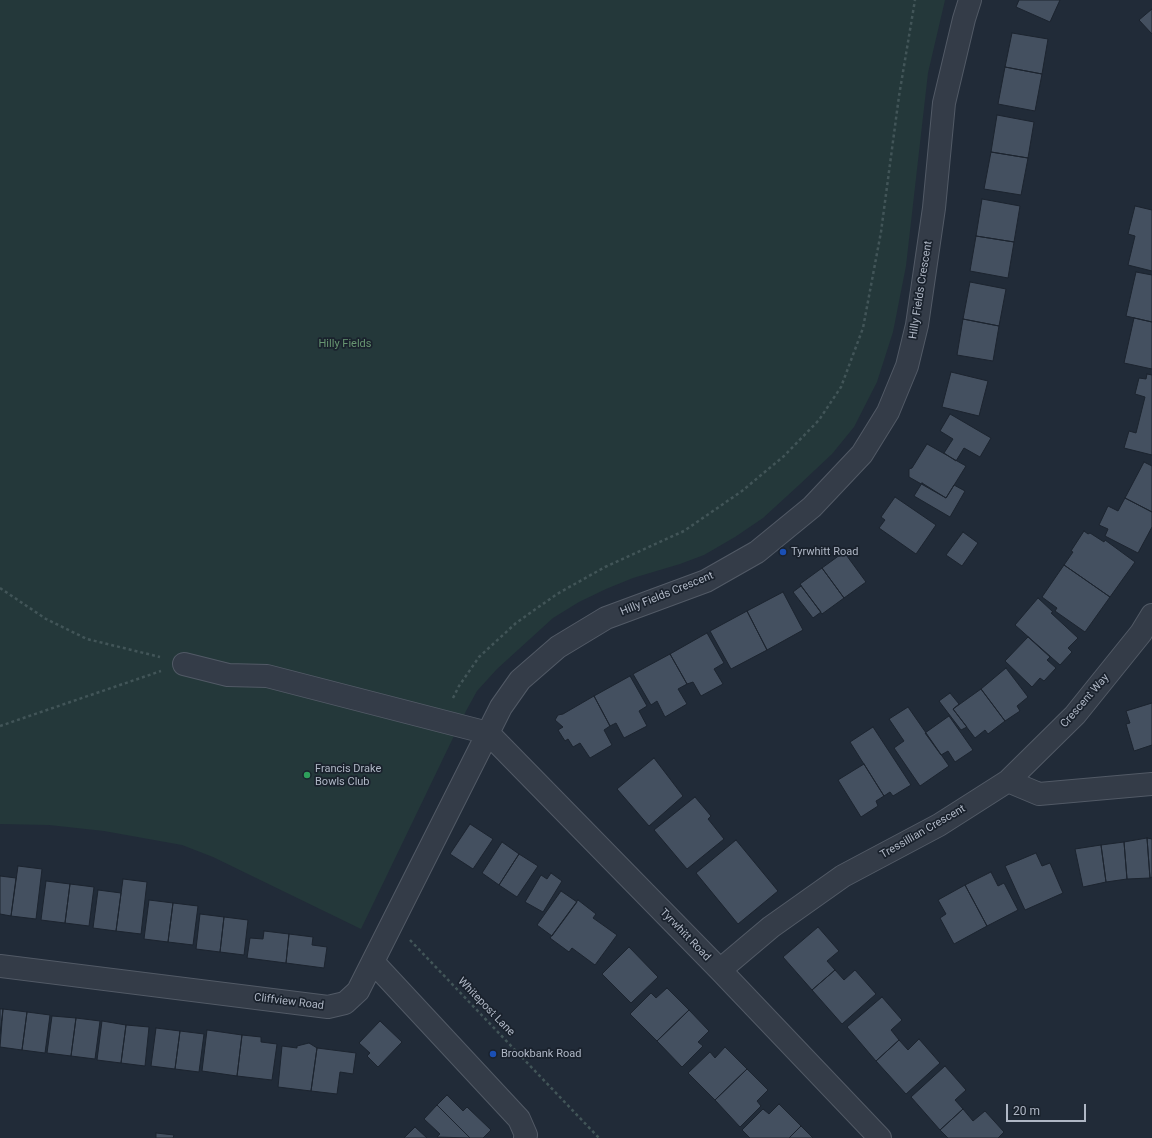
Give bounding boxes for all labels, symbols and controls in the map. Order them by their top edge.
street label: Hilly Fields Crescent [907,240,935,340]
park label: Hilly Fields [319,337,371,351]
place label: Tyrwhitt Road [791,545,858,559]
marker: Tyrwhitt Road [778,547,788,557]
street label: Hilly Fields Crescent [619,569,715,619]
street label: Crescent Way [1058,671,1112,731]
place label: Francis Drake Bowls Club [315,762,381,788]
marker: Francis Drake Bowls Club [302,770,312,780]
street label: Tressillian Crescent [878,802,968,862]
street label: Tyrwhitt Road [657,906,713,964]
street label: Whitepost Lane [455,975,517,1039]
street label: Cliffview Road [253,991,325,1013]
place label: Brookbank Road [501,1047,581,1061]
marker: Brookbank Road [488,1049,498,1059]
scale bar [1008,1096,1088,1122]
text: 20 m [1013,1104,1040,1118]

